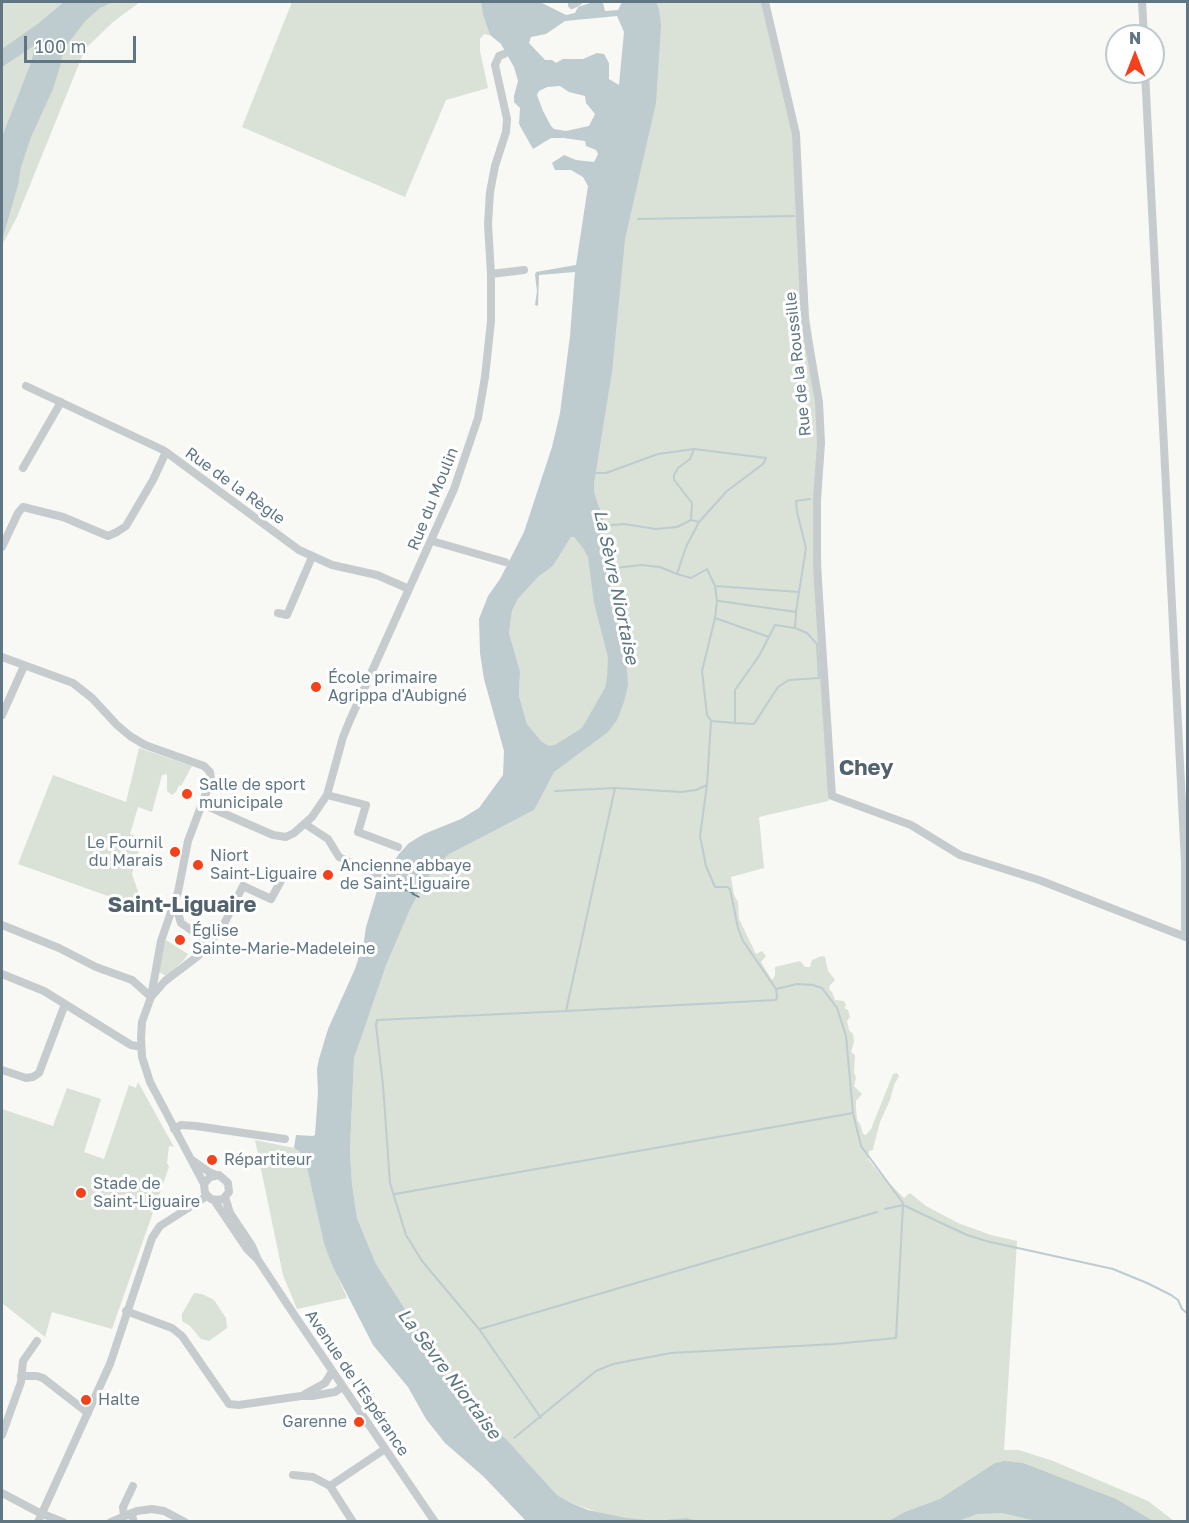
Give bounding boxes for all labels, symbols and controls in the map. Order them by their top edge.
scale bar [27,24,140,62]
north arrow [1105,24,1165,84]
text: N [1129,28,1141,48]
text: 100 m [35,35,86,57]
street label: Rue de la Roussille [781,291,815,437]
street label: Rue de la Règle [181,443,289,529]
street label: Rue du Moulin [404,445,462,553]
water label: La Sèvre Niortaise [589,508,643,666]
place label: École primaire Agrippa d'Aubigné [328,668,467,706]
marker: École primaire Agrippa d'Aubigné [309,680,323,694]
district label: Chey [839,755,893,781]
place label: Salle de sport municipale [199,775,306,813]
marker: Salle de sport municipale [180,787,194,801]
place label: Le Fournil du Marais [87,833,163,871]
marker: Le Fournil du Marais [168,845,182,859]
place label: Niort Saint-Liguaire [210,846,317,884]
place label: Ancienne abbaye de Saint-Liguaire [340,856,471,894]
marker: Niort Saint-Liguaire [191,858,205,872]
marker: Ancienne abbaye de Saint-Liguaire [321,868,335,882]
district label: Saint-Liguaire [108,892,256,918]
place label: Église Sainte-Marie-Madeleine [192,921,375,959]
marker: Église Sainte-Marie-Madeleine [173,933,187,947]
place label: Répartiteur [224,1150,312,1170]
marker: Répartiteur [205,1153,219,1167]
place label: Stade de Saint-Liguaire [93,1174,200,1212]
marker: Stade de Saint-Liguaire [74,1186,88,1200]
water label: La Sèvre Niortaise [393,1305,505,1443]
street label: Avenue de l'Espérance [301,1306,413,1460]
place label: Halte [98,1390,140,1410]
marker: Halte [79,1393,93,1407]
place label: Garenne [282,1412,347,1432]
marker: Garenne [352,1415,366,1429]

